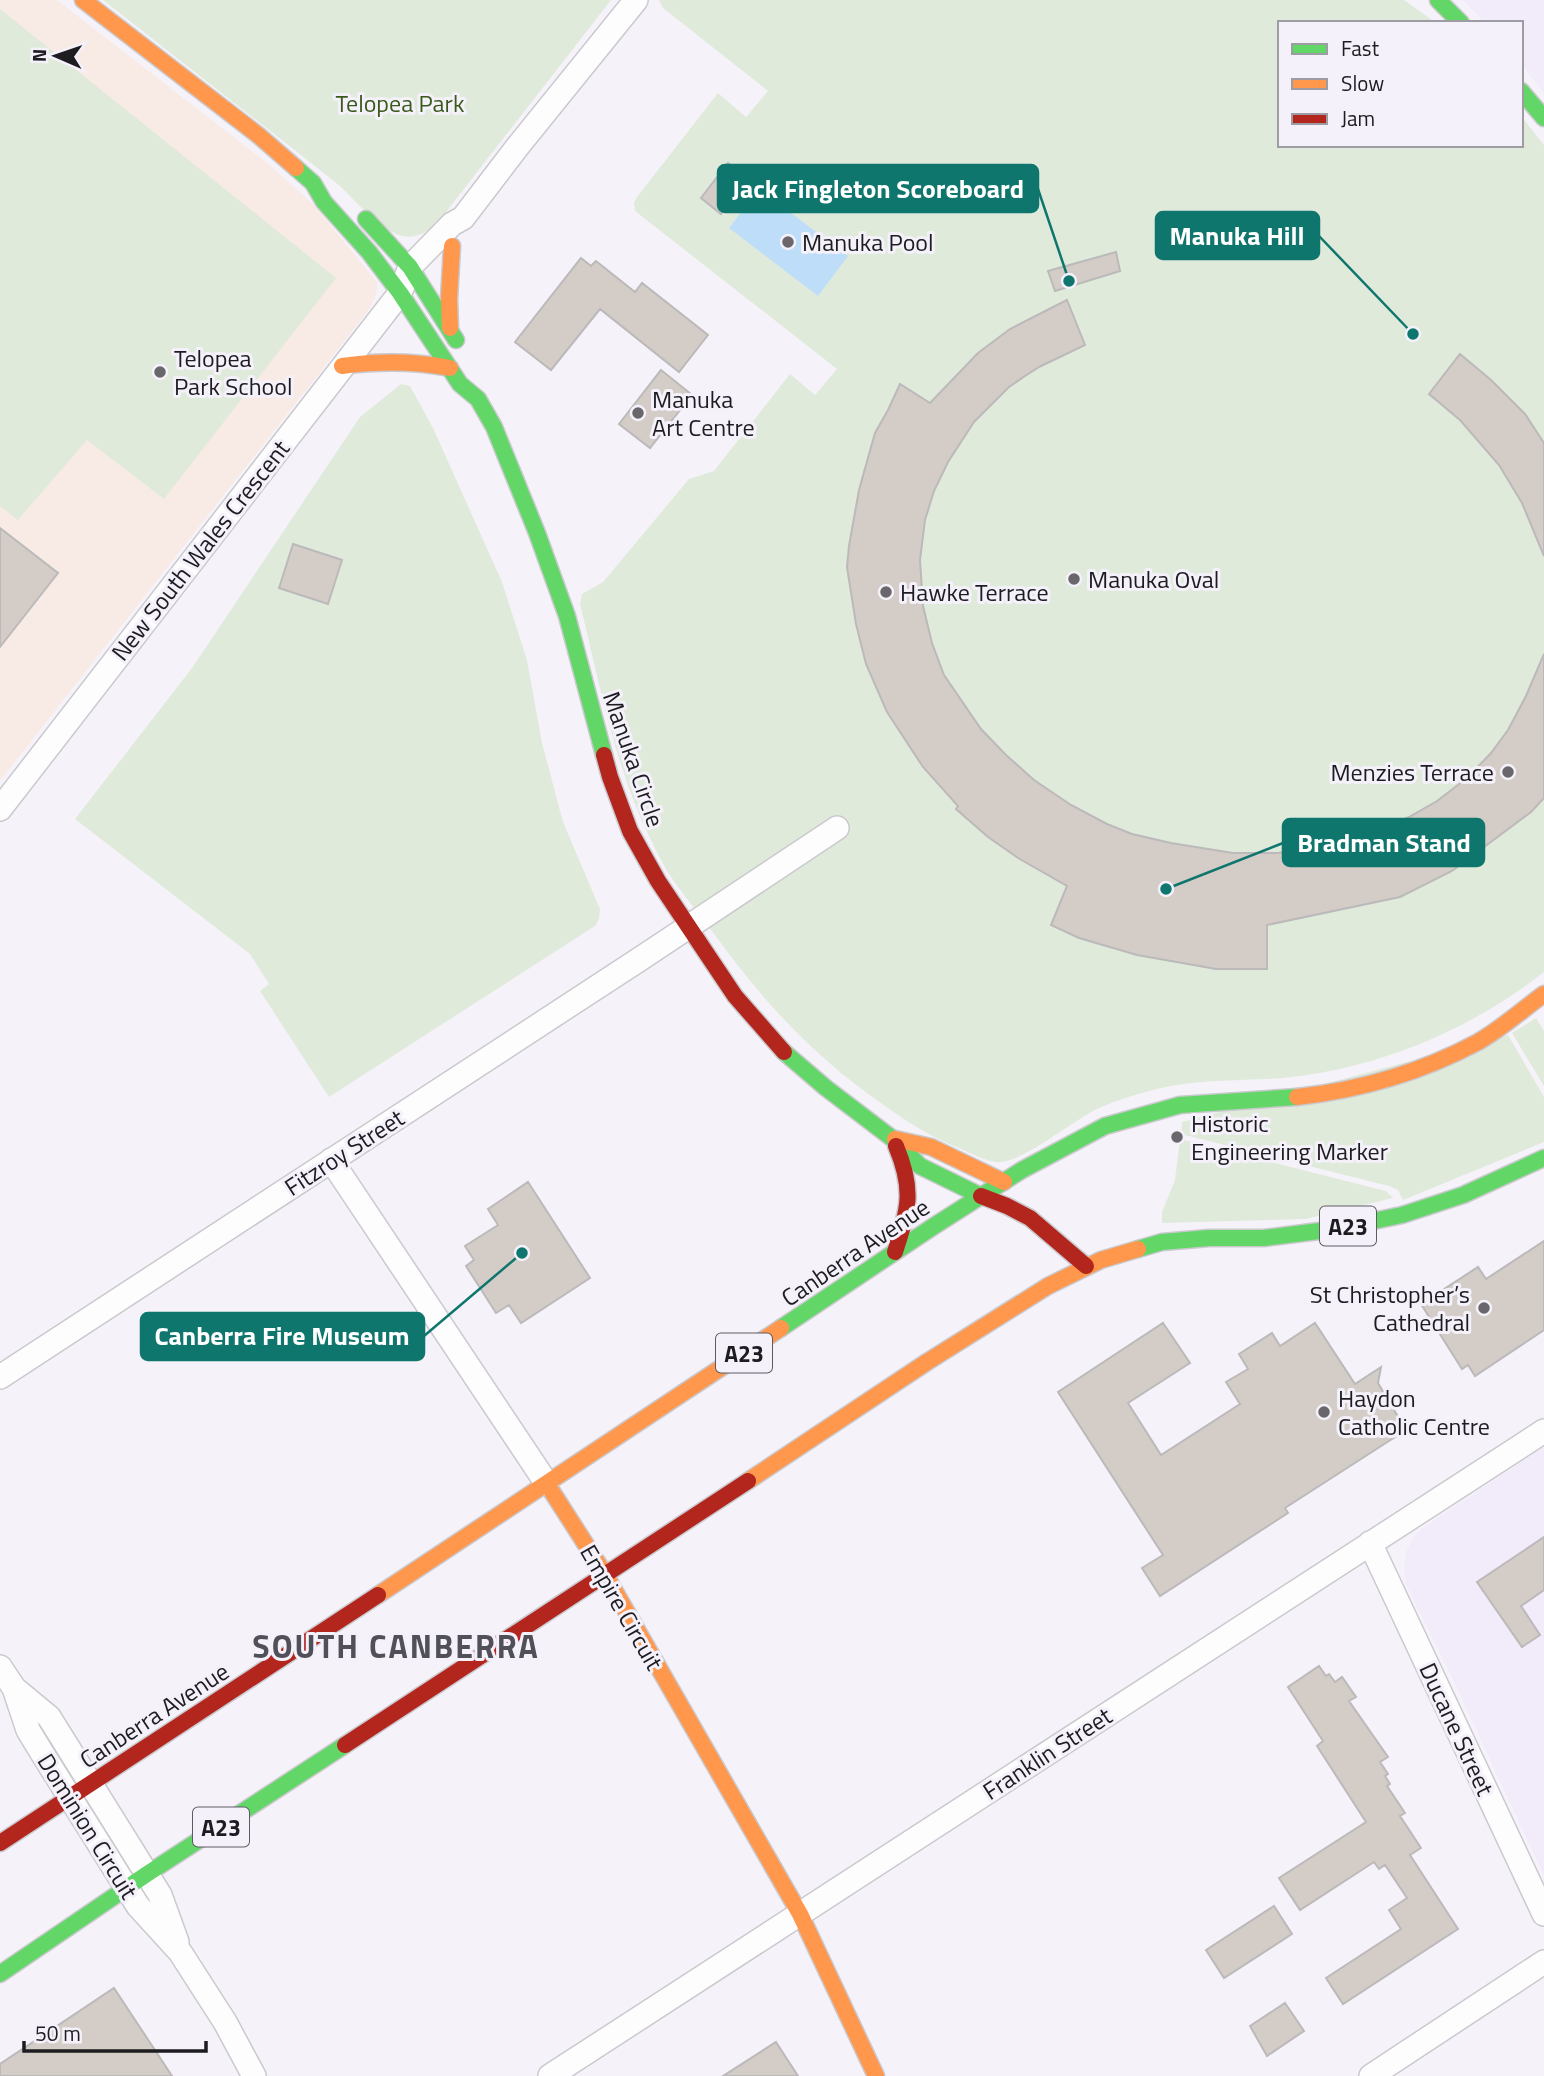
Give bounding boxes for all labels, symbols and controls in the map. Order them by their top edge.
north arrow [21,21,91,91]
legend [1278,21,1523,147]
text: Fast [1341,32,1380,64]
text: N [24,48,53,62]
text: Slow [1341,67,1384,99]
park label: Telopea Park [336,85,465,121]
text: Jam [1341,102,1375,134]
callout: Jack Fingleton Scoreboard [718,165,1038,212]
text: Jack Fingleton Scoreboard [732,169,1024,208]
callout: Manuka Hill [1156,212,1319,259]
text: Manuka Hill [1169,216,1305,255]
place label: Manuka Pool [802,224,934,260]
marker: Manuka Pool [780,234,796,250]
place label: Telopea Park School [174,340,292,404]
marker: Telopea Park School [152,364,168,380]
place label: Manuka Art Centre [652,381,755,445]
marker: Manuka Art Centre [630,405,646,421]
street label: New South Wales Crescent [102,431,298,668]
place label: Manuka Oval [1088,561,1219,597]
marker: Manuka Oval [1066,571,1082,587]
place label: Hawke Terrace [900,574,1049,610]
marker: Hawke Terrace [878,584,894,600]
street label: Manuka Circle [594,686,674,832]
place label: Menzies Terrace [1331,754,1494,790]
marker: Menzies Terrace [1500,764,1516,780]
callout: Bradman Stand [1283,819,1484,866]
text: Bradman Stand [1297,823,1471,862]
street label: Fitzroy Street [277,1099,412,1204]
place label: Historic Engineering Marker [1191,1105,1388,1169]
marker: Historic Engineering Marker [1169,1129,1185,1145]
street label: Canberra Avenue [774,1189,936,1315]
road number: A23 [1320,1206,1376,1246]
place label: St Christopher’s Cathedral [1310,1276,1470,1340]
marker: St Christopher’s Cathedral [1476,1300,1492,1316]
callout: Canberra Fire Museum [141,1313,424,1360]
text: Canberra Fire Museum [154,1316,410,1355]
road number: A23 [716,1334,772,1372]
place label: Haydon Catholic Centre [1338,1380,1490,1444]
marker: Haydon Catholic Centre [1316,1404,1332,1420]
street label: Empire Circuit [571,1537,673,1677]
district label: SOUTH CANBERRA [252,1622,540,1670]
street label: Canberra Avenue [72,1653,236,1777]
street label: Ducane Street [1410,1657,1504,1802]
street label: Franklin Street [975,1697,1119,1808]
street label: Dominion Circuit [29,1746,147,1906]
road number: A23 [193,1808,249,1846]
scale bar [24,2010,206,2054]
text: 50 m [35,2017,81,2049]

